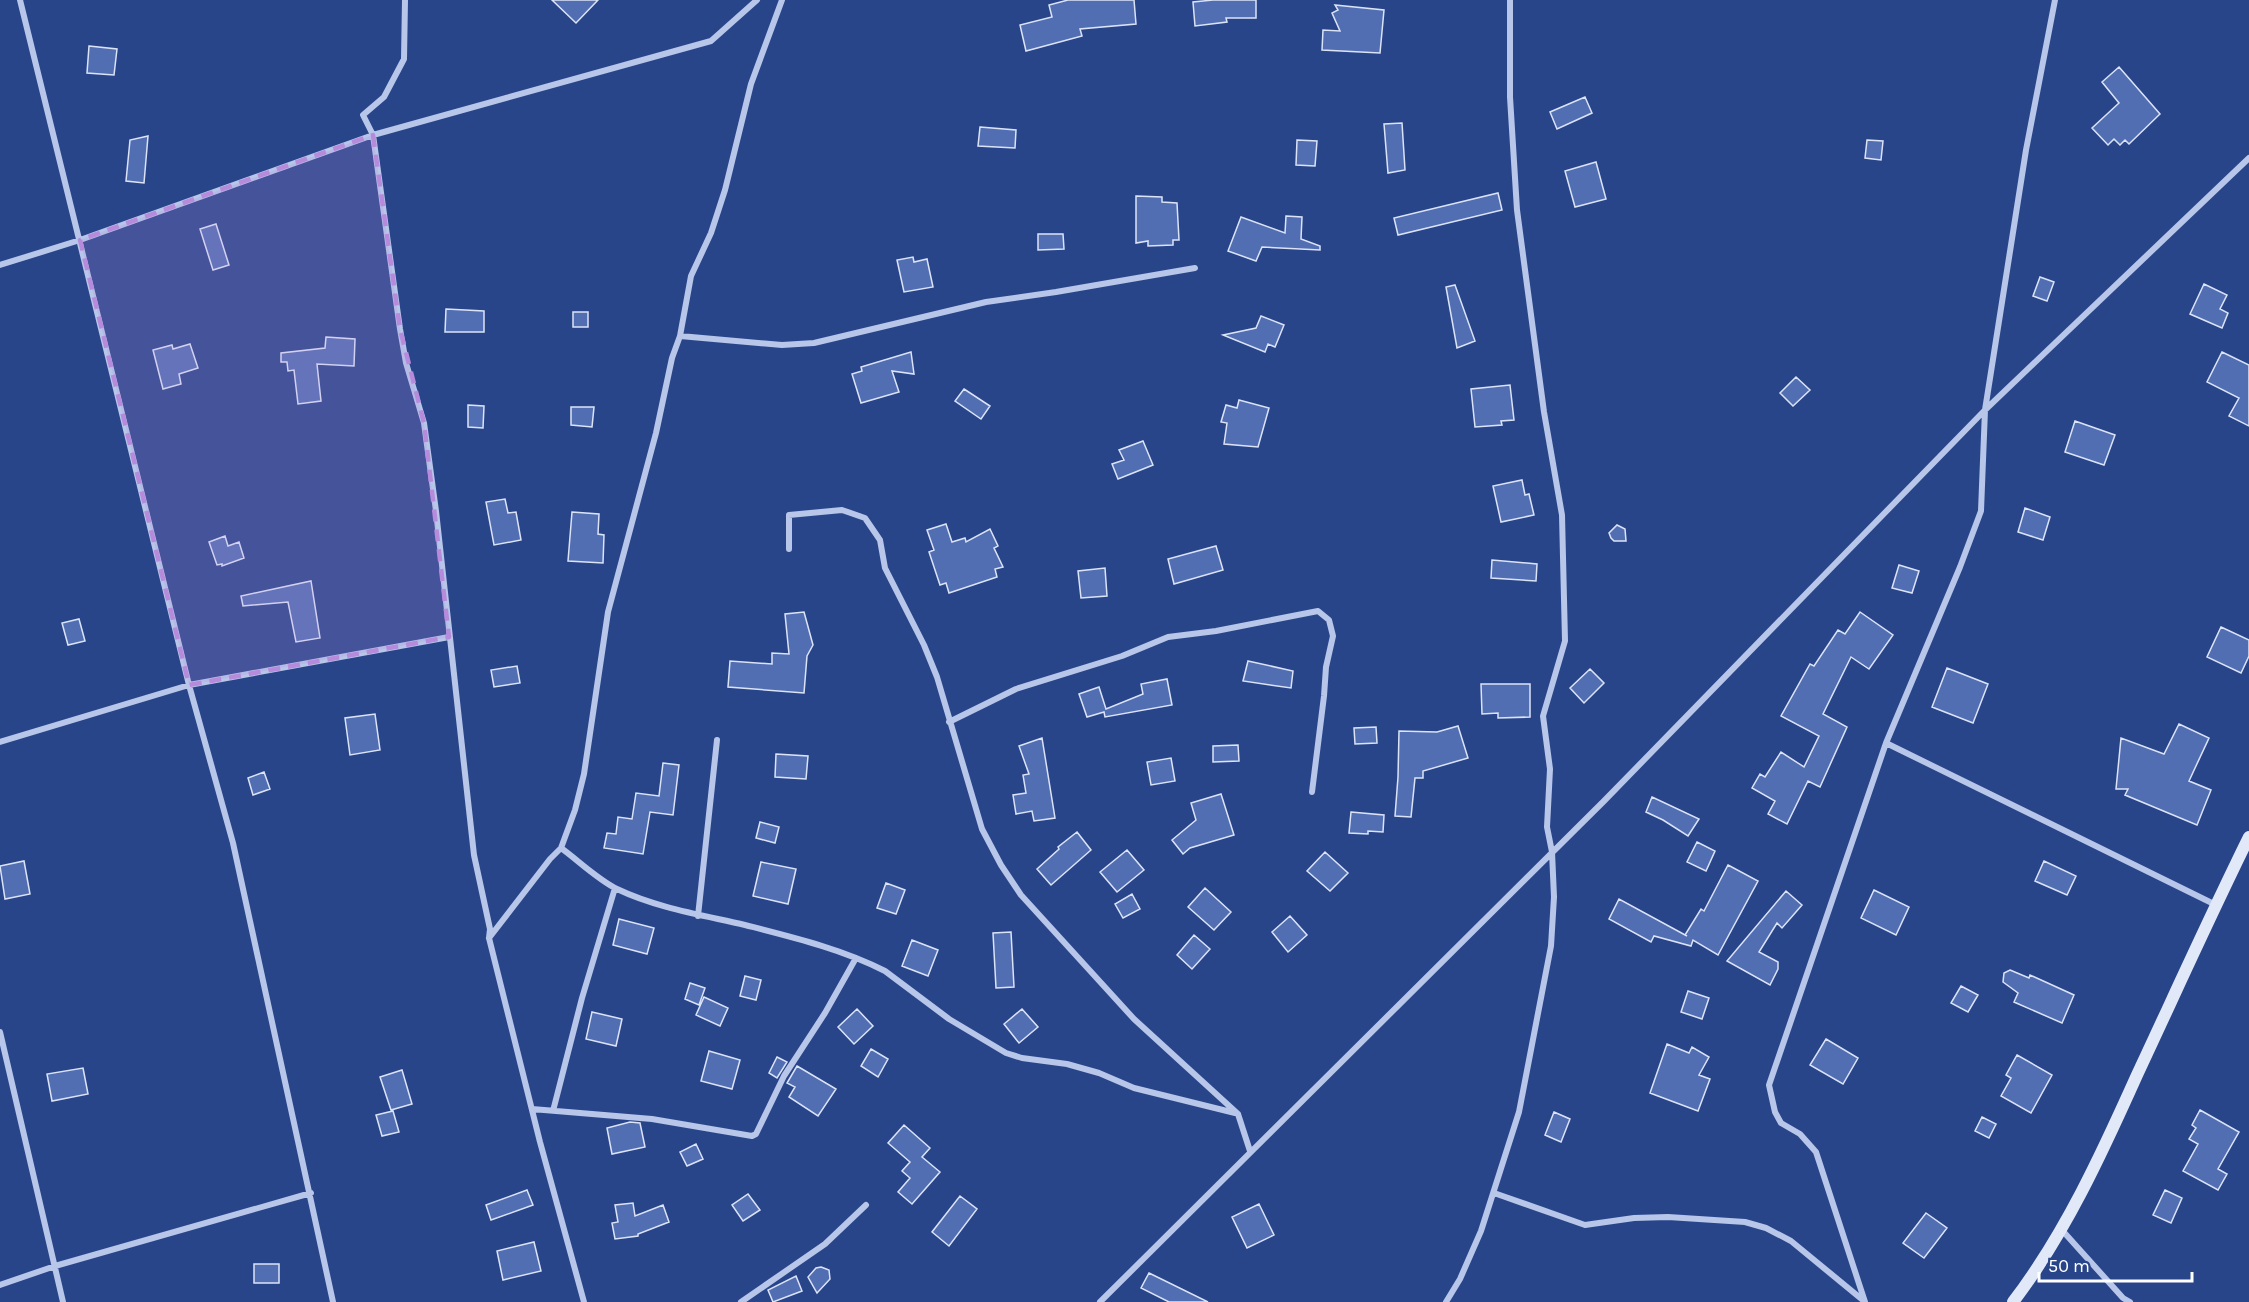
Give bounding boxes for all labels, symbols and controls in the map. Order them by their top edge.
scale bar [2039,1245,2192,1283]
text: 50 m [2048,1255,2090,1277]

